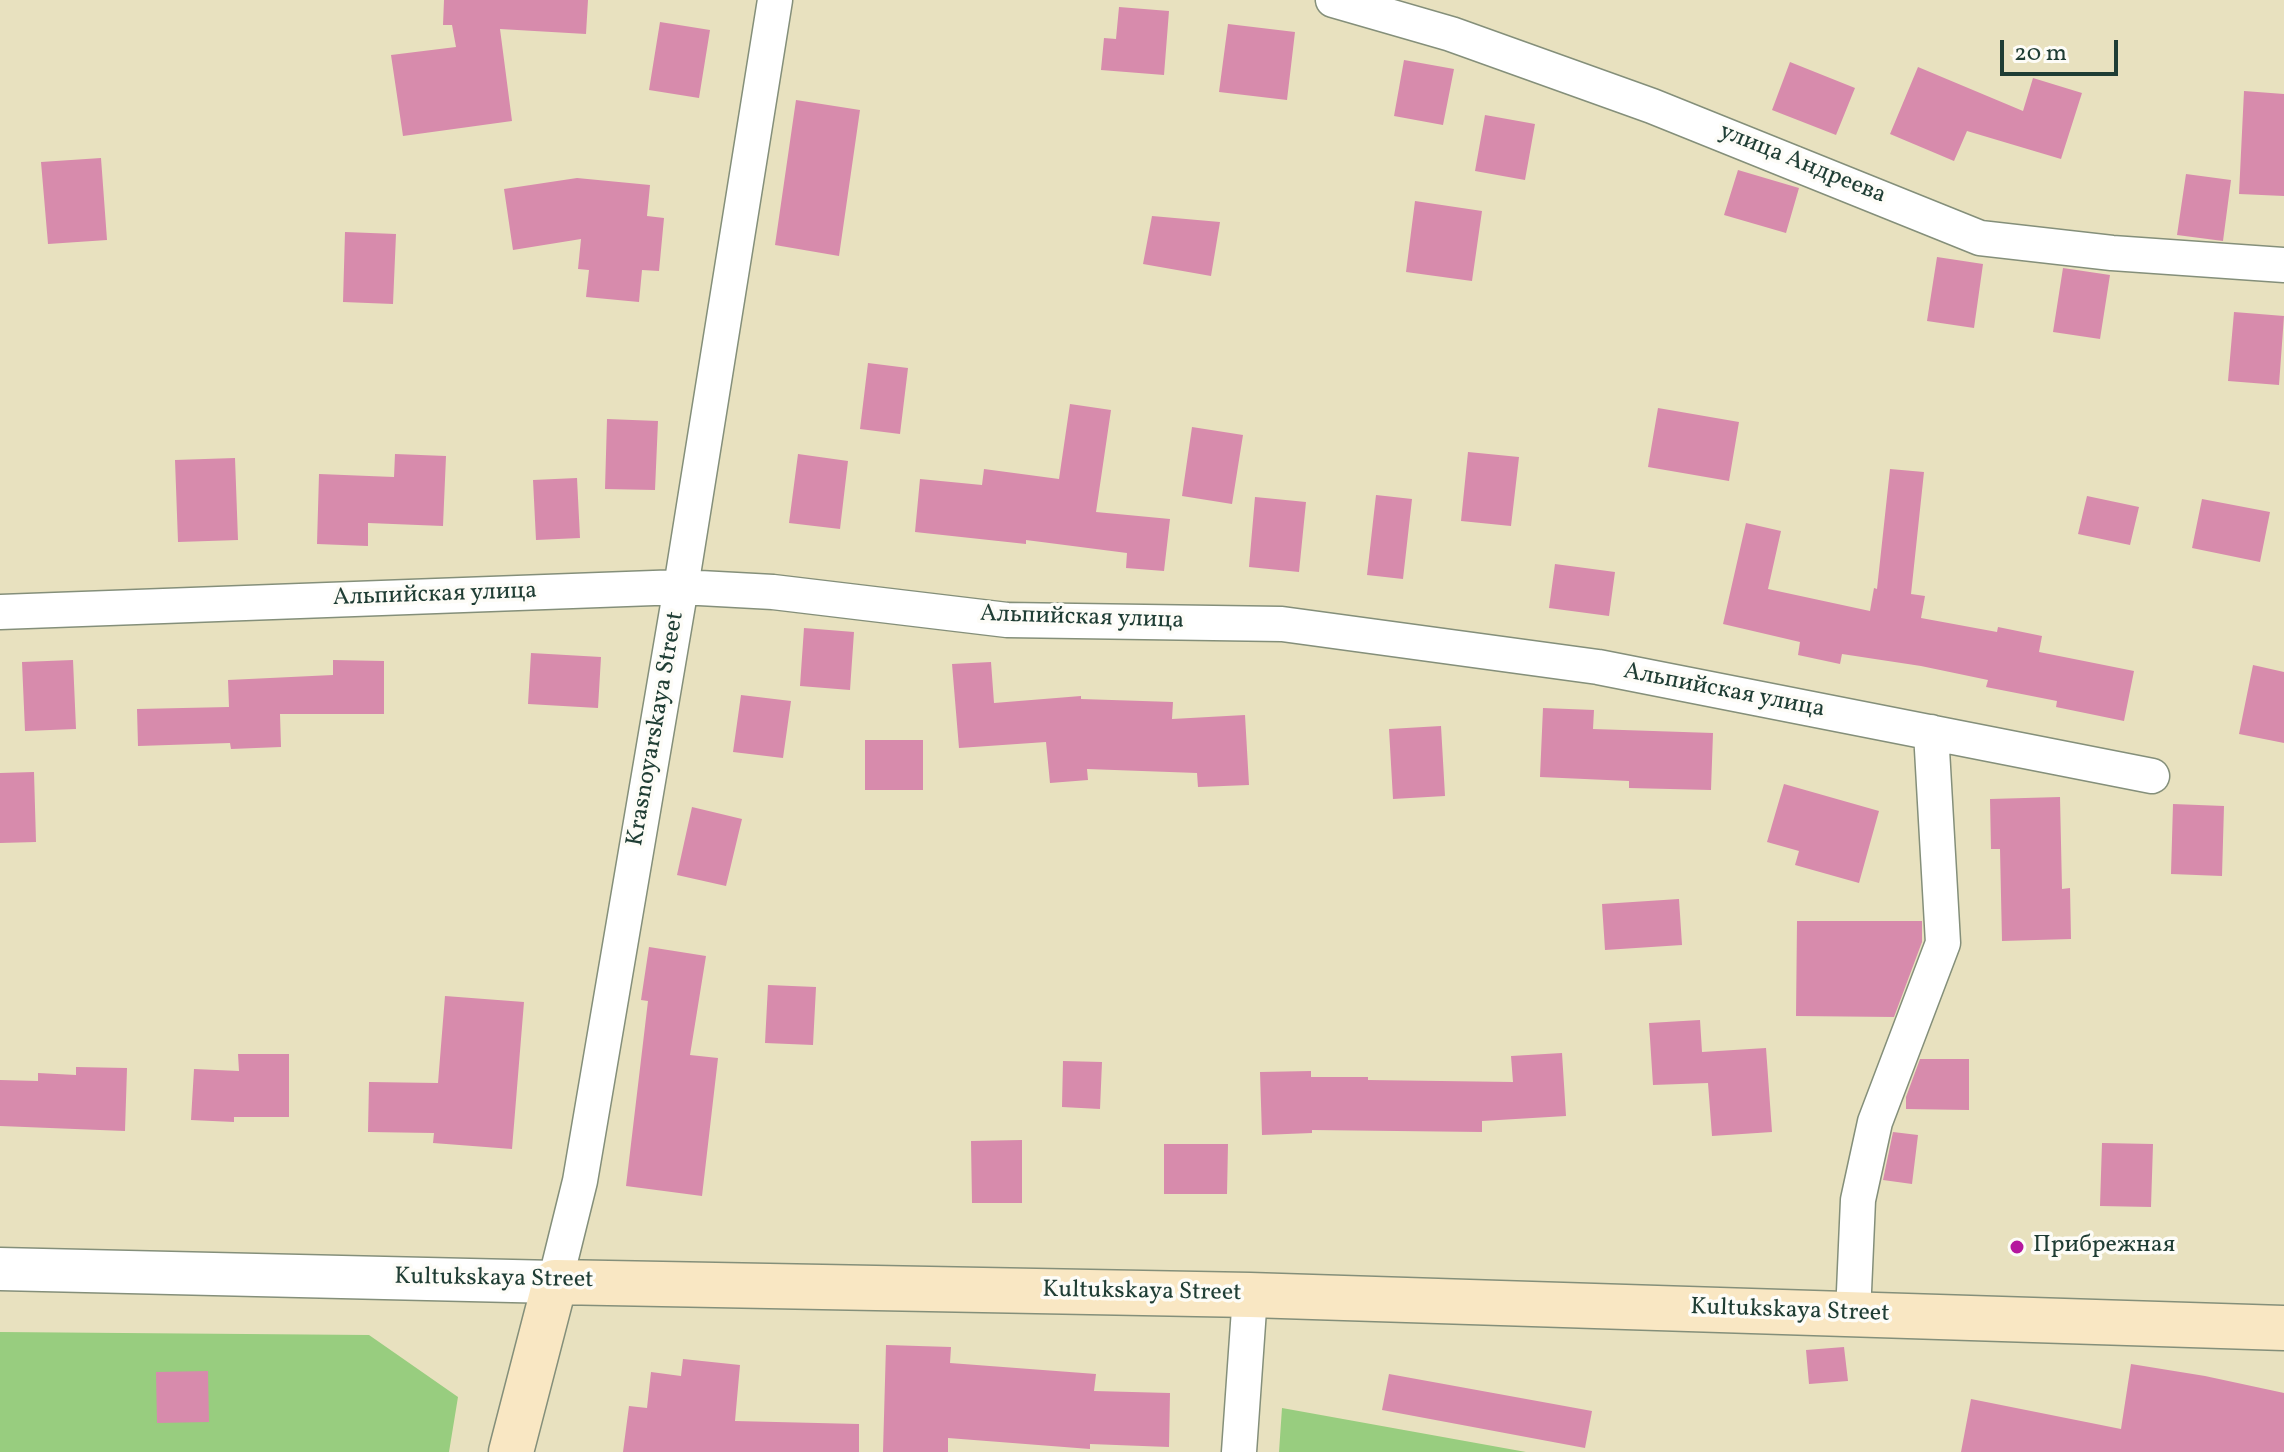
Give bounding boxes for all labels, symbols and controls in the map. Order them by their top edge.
scale bar [2004,24,2122,74]
text: 20 m [2014,37,2067,71]
street label: улица Андреева [1714,118,1890,212]
street label: Альпийская улица [332,578,538,614]
street label: Альпийская улица [979,601,1185,637]
street label: Krasnoyarskaya Street [622,609,692,849]
street label: Альпийская улица [1621,658,1827,726]
place label: Прибрежная [2033,1233,2175,1261]
marker: Прибрежная [2008,1238,2026,1256]
street label: Kultukskaya Street [394,1264,594,1296]
street label: Kultukskaya Street [1042,1277,1242,1309]
street label: Kultukskaya Street [1690,1294,1890,1330]

